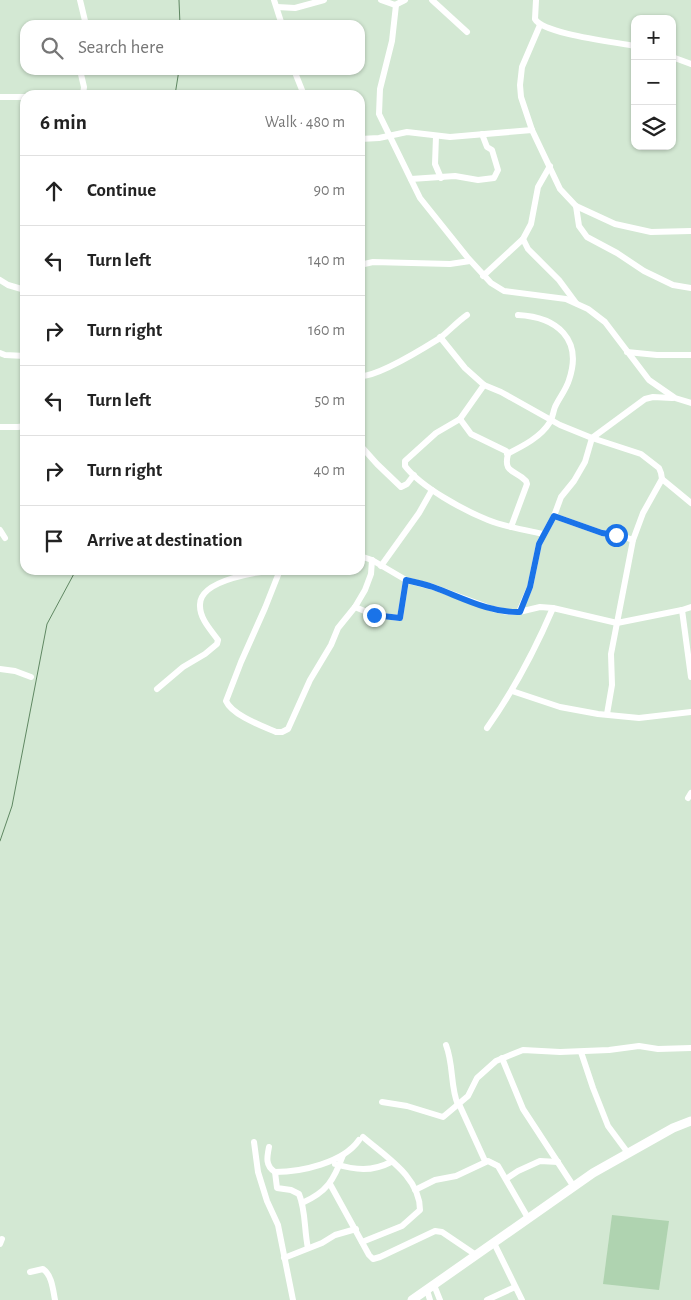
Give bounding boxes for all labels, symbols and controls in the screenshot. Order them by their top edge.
map controls [631,15,676,150]
button: + [631,15,676,60]
search box [20,20,365,75]
icon: search [38,34,66,62]
text: Search here [78,38,164,57]
button: − [631,60,676,105]
button: layers [631,105,676,150]
text: 6 min [40,112,87,133]
text: Walk · 480 m [265,114,345,130]
icon: ahead [40,177,68,205]
text: Continue [87,181,156,200]
text: 90 m [314,182,345,198]
icon: left [40,247,68,275]
text: Turn left [87,251,151,270]
text: 140 m [308,252,345,268]
icon: right [40,317,68,345]
text: Turn right [87,321,162,340]
text: 160 m [308,322,345,338]
icon: left [40,387,68,415]
text: Turn left [87,391,151,410]
text: 50 m [314,392,345,408]
icon: right [40,457,68,485]
text: Turn right [87,461,162,480]
text: 40 m [313,462,345,478]
route start [605,524,628,547]
icon: arrive [40,527,68,555]
text: Arrive at destination [87,531,243,550]
route end [363,604,386,627]

